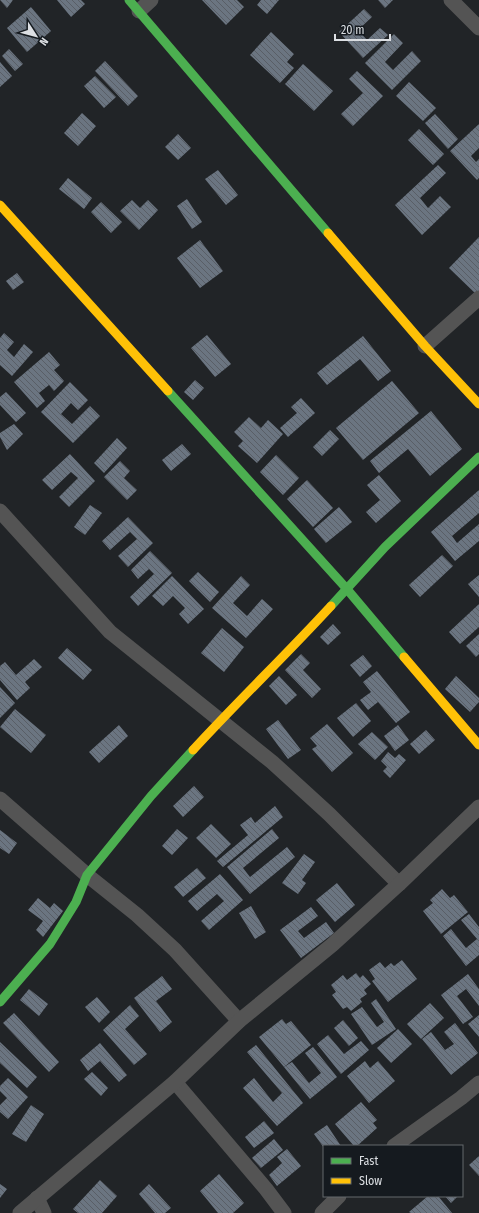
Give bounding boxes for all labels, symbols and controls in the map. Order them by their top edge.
north arrow [16,16,56,56]
scale bar [335,16,390,42]
text: 20 m [341,23,365,37]
text: N [36,35,51,48]
legend [323,1145,463,1197]
text: Fast [359,1154,378,1168]
text: Slow [359,1174,382,1188]

